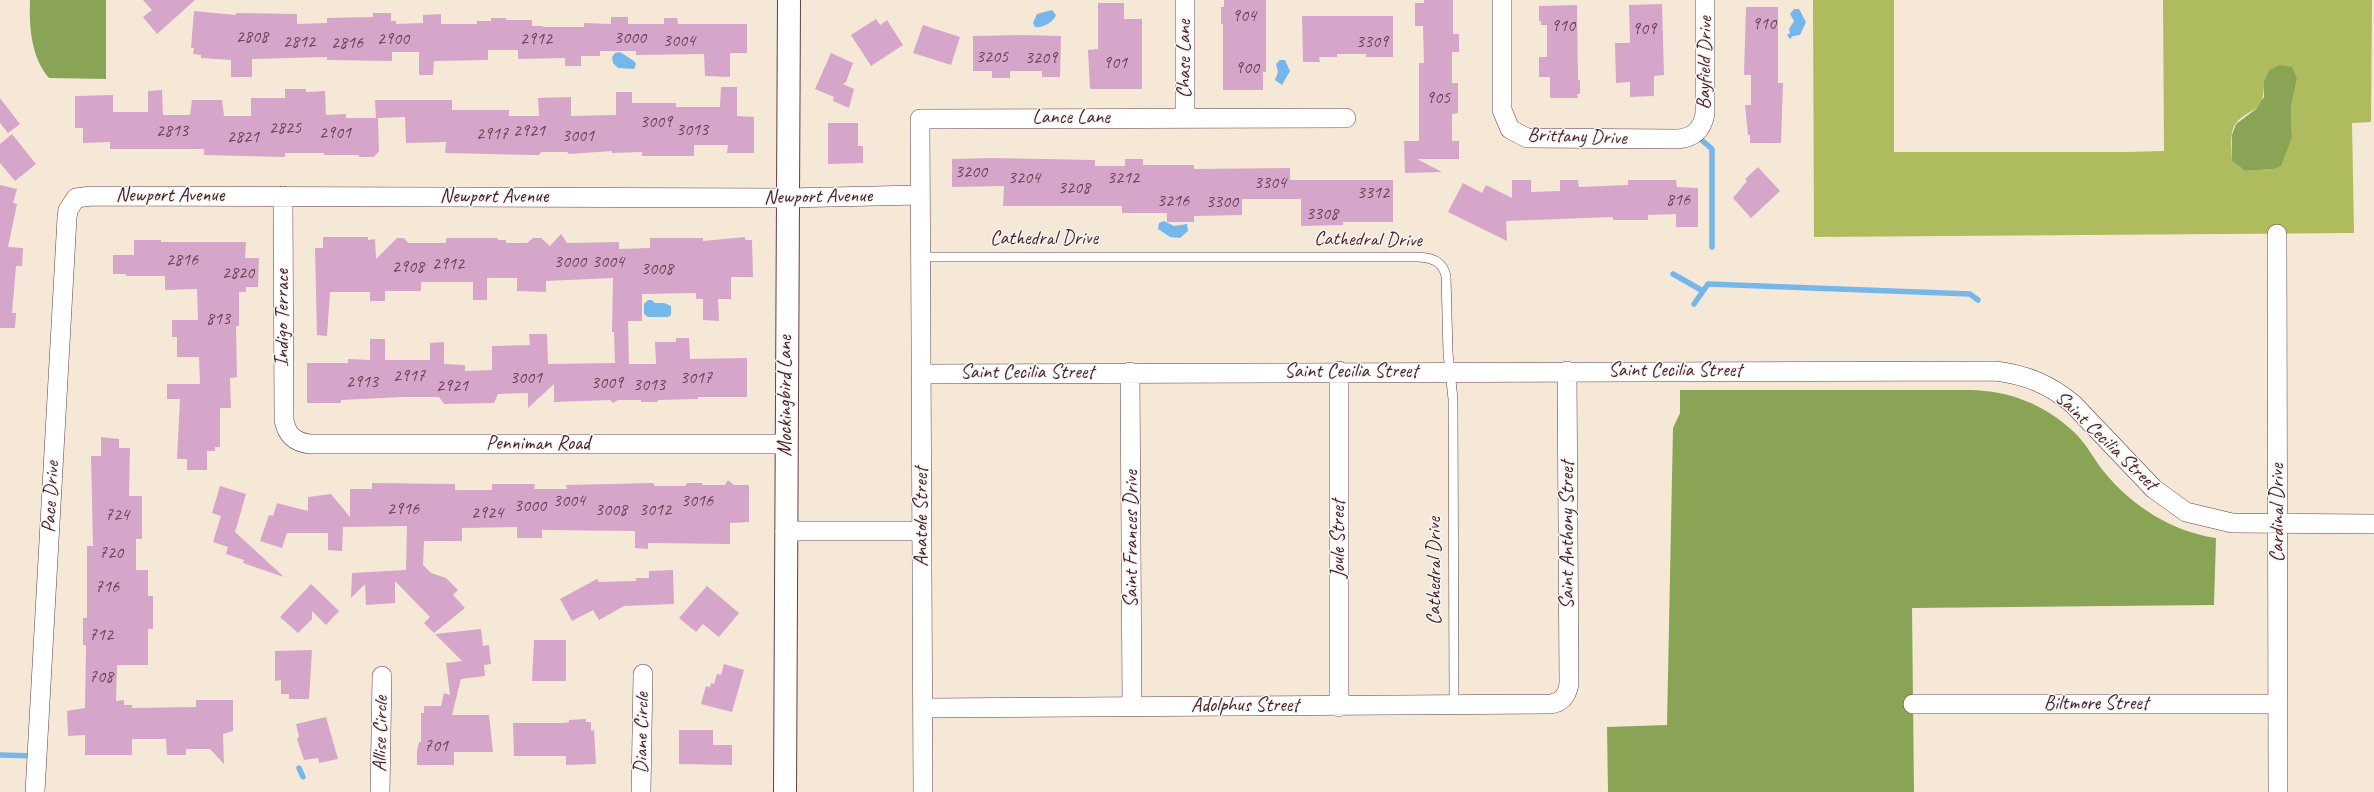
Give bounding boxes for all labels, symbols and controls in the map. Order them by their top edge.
house number: 904 [1232,5,1256,27]
house number: 910 [1752,13,1776,35]
house number: 910 [1551,15,1575,37]
street label: Bayfield Drive [1692,16,1718,110]
house number: 909 [1632,18,1656,40]
street label: Chase Lane [1173,20,1197,98]
house number: 2808 [236,26,268,48]
house number: 3000 [614,27,646,49]
house number: 2900 [377,28,409,50]
house number: 2912 [520,28,552,50]
house number: 3004 [663,30,695,52]
house number: 2812 [283,31,315,53]
house number: 3309 [1356,31,1388,53]
house number: 2816 [331,32,363,54]
house number: 3205 [976,46,1008,68]
house number: 3209 [1025,47,1057,69]
house number: 901 [1103,52,1127,74]
house number: 900 [1235,57,1259,79]
house number: 905 [1426,87,1450,109]
street label: Lance Lane [1032,106,1110,130]
house number: 3009 [640,111,672,133]
house number: 2825 [269,117,301,139]
house number: 3013 [676,119,708,141]
house number: 2813 [156,120,188,142]
house number: 2921 [513,120,545,142]
house number: 2901 [319,122,351,144]
house number: 2917 [476,123,508,145]
street label: Brittany Drive [1527,123,1627,151]
house number: 3001 [562,125,594,147]
house number: 2821 [227,126,259,148]
house number: 3200 [955,161,987,183]
house number: 3204 [1008,167,1040,189]
house number: 3212 [1107,167,1139,189]
house number: 3304 [1254,172,1286,194]
house number: 3208 [1058,177,1090,199]
house number: 3312 [1357,182,1389,204]
street label: Newport Avenue [116,184,224,208]
street label: Newport Avenue [764,184,872,210]
street label: Newport Avenue [440,185,548,209]
house number: 816 [1666,189,1690,211]
house number: 3216 [1157,190,1189,212]
house number: 3300 [1206,191,1238,213]
house number: 3308 [1306,203,1338,225]
street label: Cathedral Drive [990,227,1098,251]
street label: Cathedral Drive [1314,227,1422,253]
house number: 2816 [166,249,198,271]
house number: 3000 [554,251,586,273]
house number: 3004 [592,251,624,273]
house number: 2912 [432,253,464,275]
house number: 2908 [392,256,424,278]
house number: 3008 [641,258,673,280]
house number: 2820 [222,262,254,284]
street label: Indigo Terrace [271,269,295,367]
house number: 813 [206,308,230,330]
street label: Mockingbird Lane [774,336,798,456]
street label: Saint Cecilia Street [1608,359,1742,383]
street label: Saint Cecilia Street [1284,360,1418,384]
street label: Saint Cecilia Street [960,361,1094,385]
house number: 2917 [393,365,425,387]
house number: 3001 [510,367,542,389]
house number: 3017 [680,367,712,389]
house number: 2913 [346,371,378,393]
house number: 3009 [591,372,623,394]
house number: 3013 [633,374,665,396]
house number: 2921 [436,375,468,397]
street label: Saint Cecilia Street [2050,386,2162,496]
street label: Penniman Road [486,432,590,456]
street label: Pace Drive [37,461,65,533]
street label: Saint Anthony Street [1556,461,1580,609]
street label: Cardinal Drive [2266,464,2290,562]
street label: Anatole Street [910,467,934,567]
street label: Saint Frances Drive [1120,470,1144,608]
house number: 3004 [553,490,585,512]
house number: 3016 [681,490,713,512]
house number: 3000 [514,495,546,517]
house number: 2916 [387,498,419,520]
house number: 3008 [595,499,627,521]
house number: 3012 [639,499,671,521]
street label: Joule Street [1327,500,1351,578]
house number: 2924 [471,502,503,524]
house number: 724 [105,504,129,526]
street label: Cathedral Drive [1423,517,1447,625]
house number: 720 [99,542,123,564]
house number: 716 [95,576,119,598]
house number: 712 [89,624,113,646]
house number: 708 [89,666,113,688]
street label: Diane Circle [629,692,655,774]
street label: Biltmore Street [2044,692,2148,716]
street label: Adolphus Street [1191,694,1299,718]
street label: Allise Circle [368,696,394,772]
house number: 701 [424,735,448,757]

